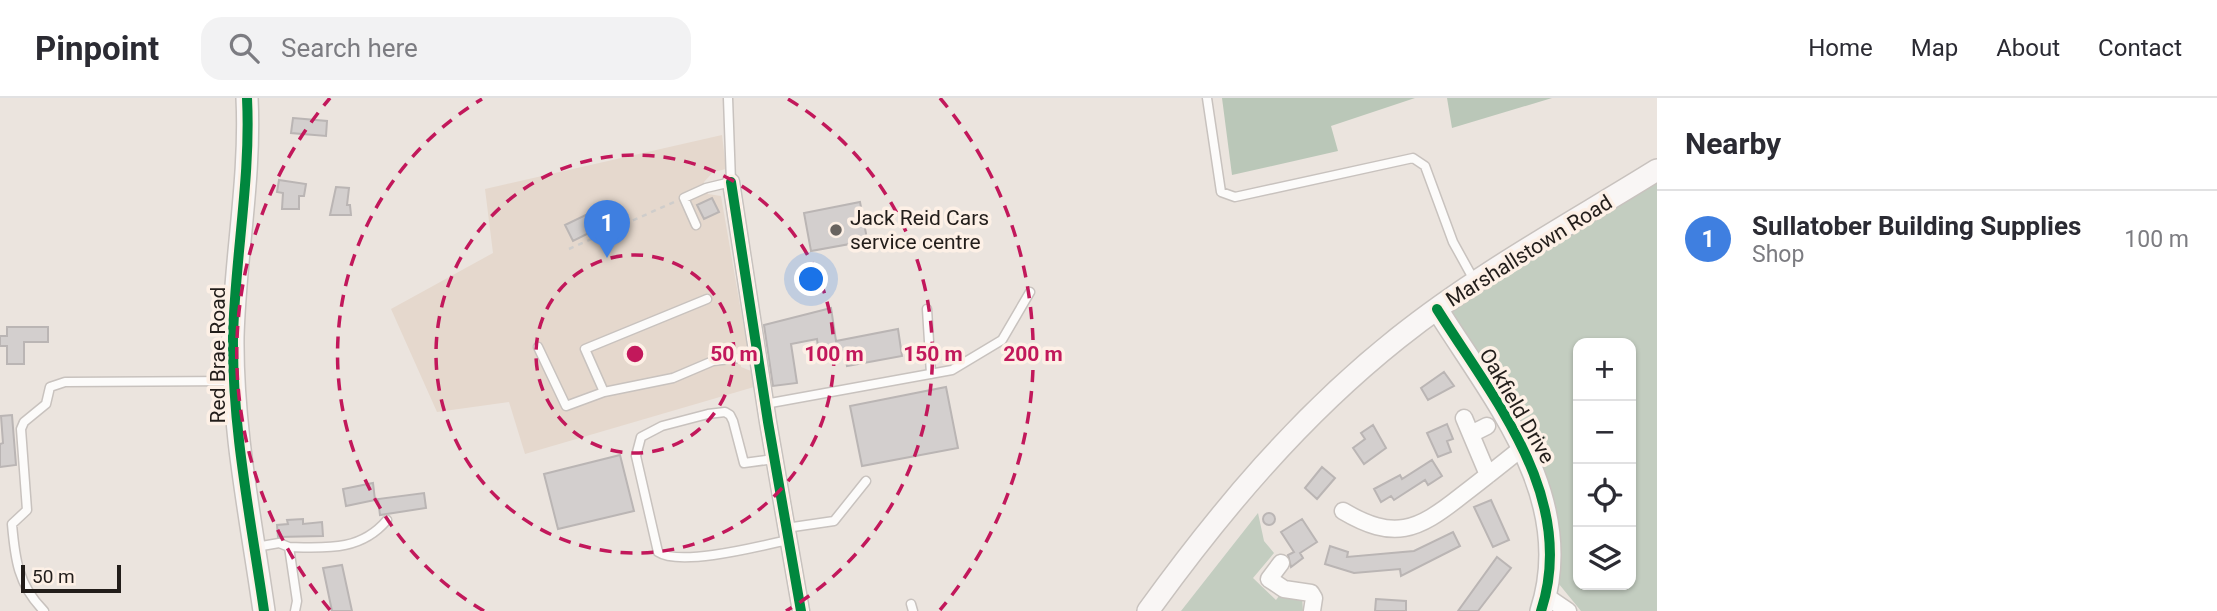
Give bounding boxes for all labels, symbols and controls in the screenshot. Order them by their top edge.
search box [201,17,691,80]
text: Pinpoint [35,29,159,68]
icon: search [225,29,263,67]
text: Search here [281,33,418,63]
text: Home [1808,34,1873,62]
text: Map [1911,34,1958,62]
text: About [1996,34,2060,62]
text: Contact [2098,34,2182,62]
text: Nearby [1685,126,1781,161]
street label: Marshallstown Road [1442,190,1616,312]
pin: 1 [584,200,630,258]
place label: Jack Reid Cars service centre [850,206,989,254]
text: Sullatober Building Supplies [1752,211,2081,241]
marker: Jack Reid Cars service centre [828,222,844,238]
text: 1 [1701,226,1715,253]
text: 100 m [2124,226,2189,253]
text: Shop [1752,241,1804,268]
your location [794,262,828,296]
street label: Red Brae Road [206,287,230,423]
map controls [1573,338,1636,590]
button: + [1573,338,1636,401]
centre of rings [623,342,647,366]
text: 50 m [710,342,758,366]
text: 100 m [804,342,864,366]
text: 150 m [903,342,963,366]
text: 200 m [1003,342,1063,366]
street label: Oakfield Drive [1474,344,1560,468]
button: − [1573,401,1636,464]
button: locate [1573,464,1636,527]
button: layers [1573,527,1636,590]
scale bar [21,562,121,594]
text: 50 m [32,565,75,588]

